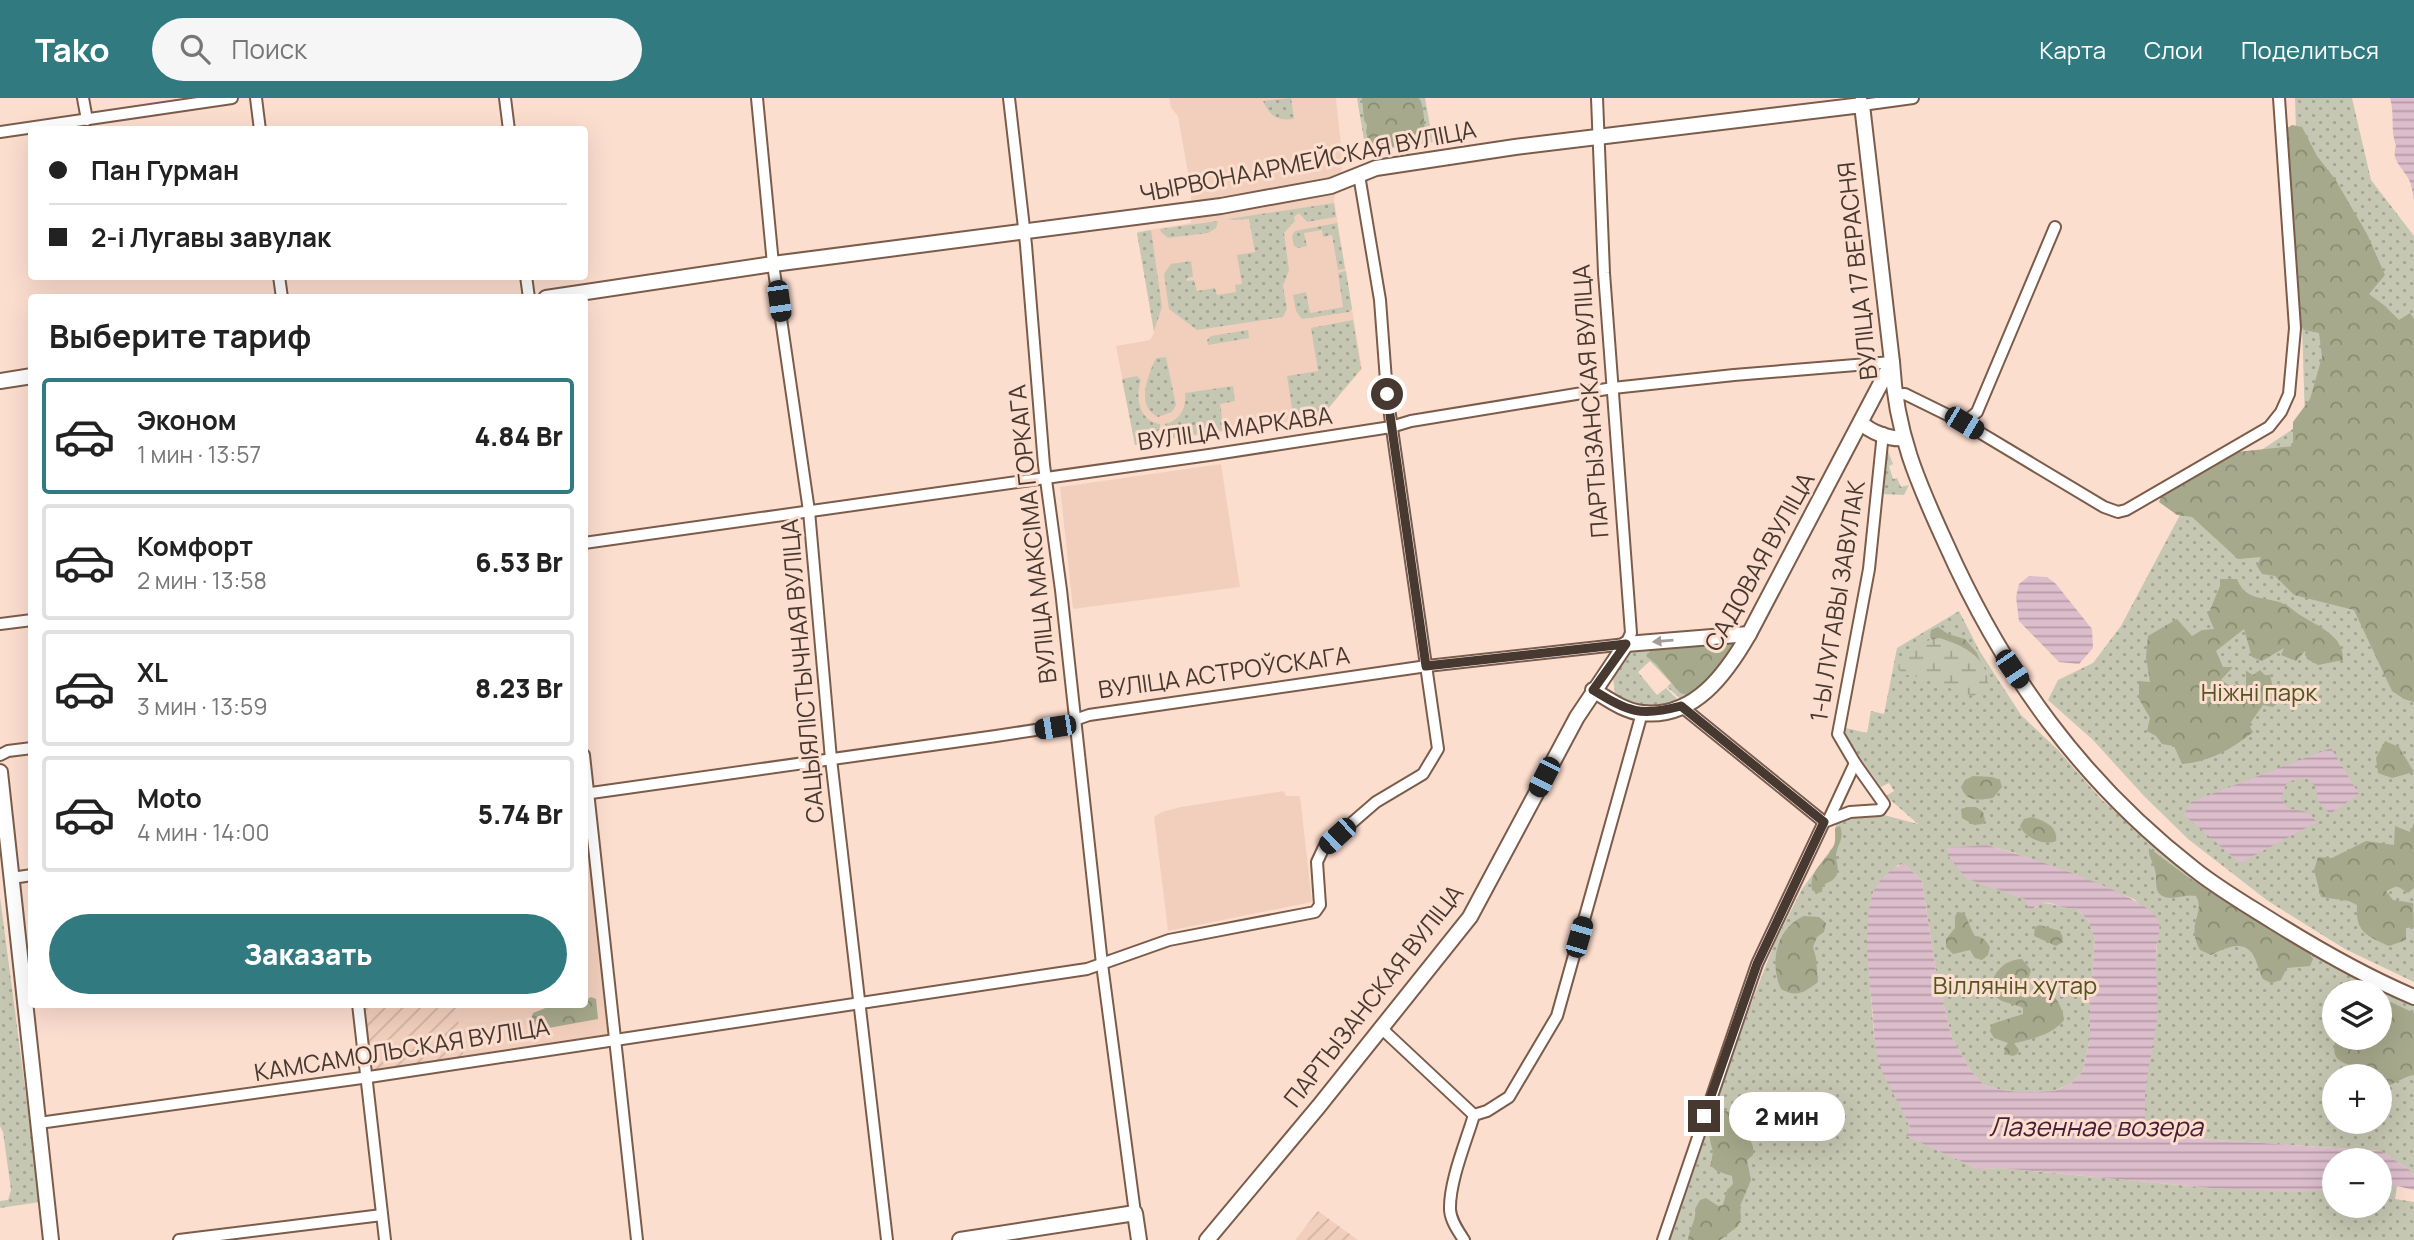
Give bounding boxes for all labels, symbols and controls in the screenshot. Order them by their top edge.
search box [152,18,642,81]
text: Tako [35,27,110,72]
icon: search [176,30,214,68]
text: Поиск [232,31,307,67]
text: Карта [2039,33,2106,66]
text: Слои [2144,33,2203,66]
text: Поделиться [2241,33,2379,66]
street label: ЧЫРВОНААРМЕЙСКАЯ ВУЛІЦА [1137,112,1479,209]
text: Пан Гурман [91,152,239,188]
street label: ВУЛІЦА 17 ВЕРАСНЯ [1829,161,1884,382]
text: 2-і Лугавы завулак [91,219,331,255]
street label: ПАРТЫЗАНСКАЯ ВУЛІЦА [1563,263,1616,539]
car [766,279,793,323]
text: Выберите тариф [49,314,311,358]
route start [1371,378,1403,410]
street label: ВУЛІЦА МАКСІМА ГОРКАГА [999,383,1064,685]
street label: ВУЛІЦА МАРКАВА [1135,398,1334,457]
text: Эконом [137,402,237,438]
car [1941,403,1988,443]
icon: car [53,405,116,468]
text: 4.84 Br [475,418,563,454]
text: 1 мин · 13:57 [137,438,261,470]
street label: САДОВАЯ ВУЛІЦА [1696,466,1822,657]
street label: 1-Ы ЛУГАВЫ ЗАВУЛАК [1801,477,1872,724]
street label: САЦЫЯЛІСТЫЧНАЯ ВУЛІЦА [772,518,831,825]
text: Комфорт [137,528,253,564]
icon: car [53,531,116,594]
text: 6.53 Br [475,544,563,580]
text: 2 мин · 13:58 [137,564,267,596]
one-way arrow [1652,636,1674,647]
street label: ВУЛІЦА АСТРОЎСКАГА [1096,638,1352,706]
car [1992,646,2033,692]
text: XL [137,654,168,690]
icon: car [53,657,116,720]
text: 8.23 Br [475,670,563,706]
park label: Ніжні парк [2201,675,2318,708]
text: 3 мин · 13:59 [137,690,267,722]
car [1033,713,1078,741]
car [1526,754,1563,800]
text: Moto [137,780,202,816]
icon: car [53,783,116,846]
text: 5.74 Br [478,796,563,832]
car [1315,814,1360,858]
text: 4 мин · 14:00 [137,816,270,848]
street label: ПАРТЫЗАНСКАЯ ВУЛІЦА [1275,877,1470,1113]
button: Заказать [49,914,567,994]
car [1564,914,1595,960]
park label: Віллянін хутар [1933,968,2097,1001]
map controls [2322,980,2392,1218]
button: layers [2322,980,2392,1050]
street label: КАМСАМОЛЬСКАЯ ВУЛІЦА [252,1009,552,1088]
button: + [2322,1064,2392,1134]
callout: 2 мин [1728,1091,1844,1140]
route end [1688,1100,1720,1132]
text: 2 мин [1755,1100,1819,1132]
water label: Лазеннае возера [1989,1108,2204,1144]
button: − [2322,1148,2392,1218]

